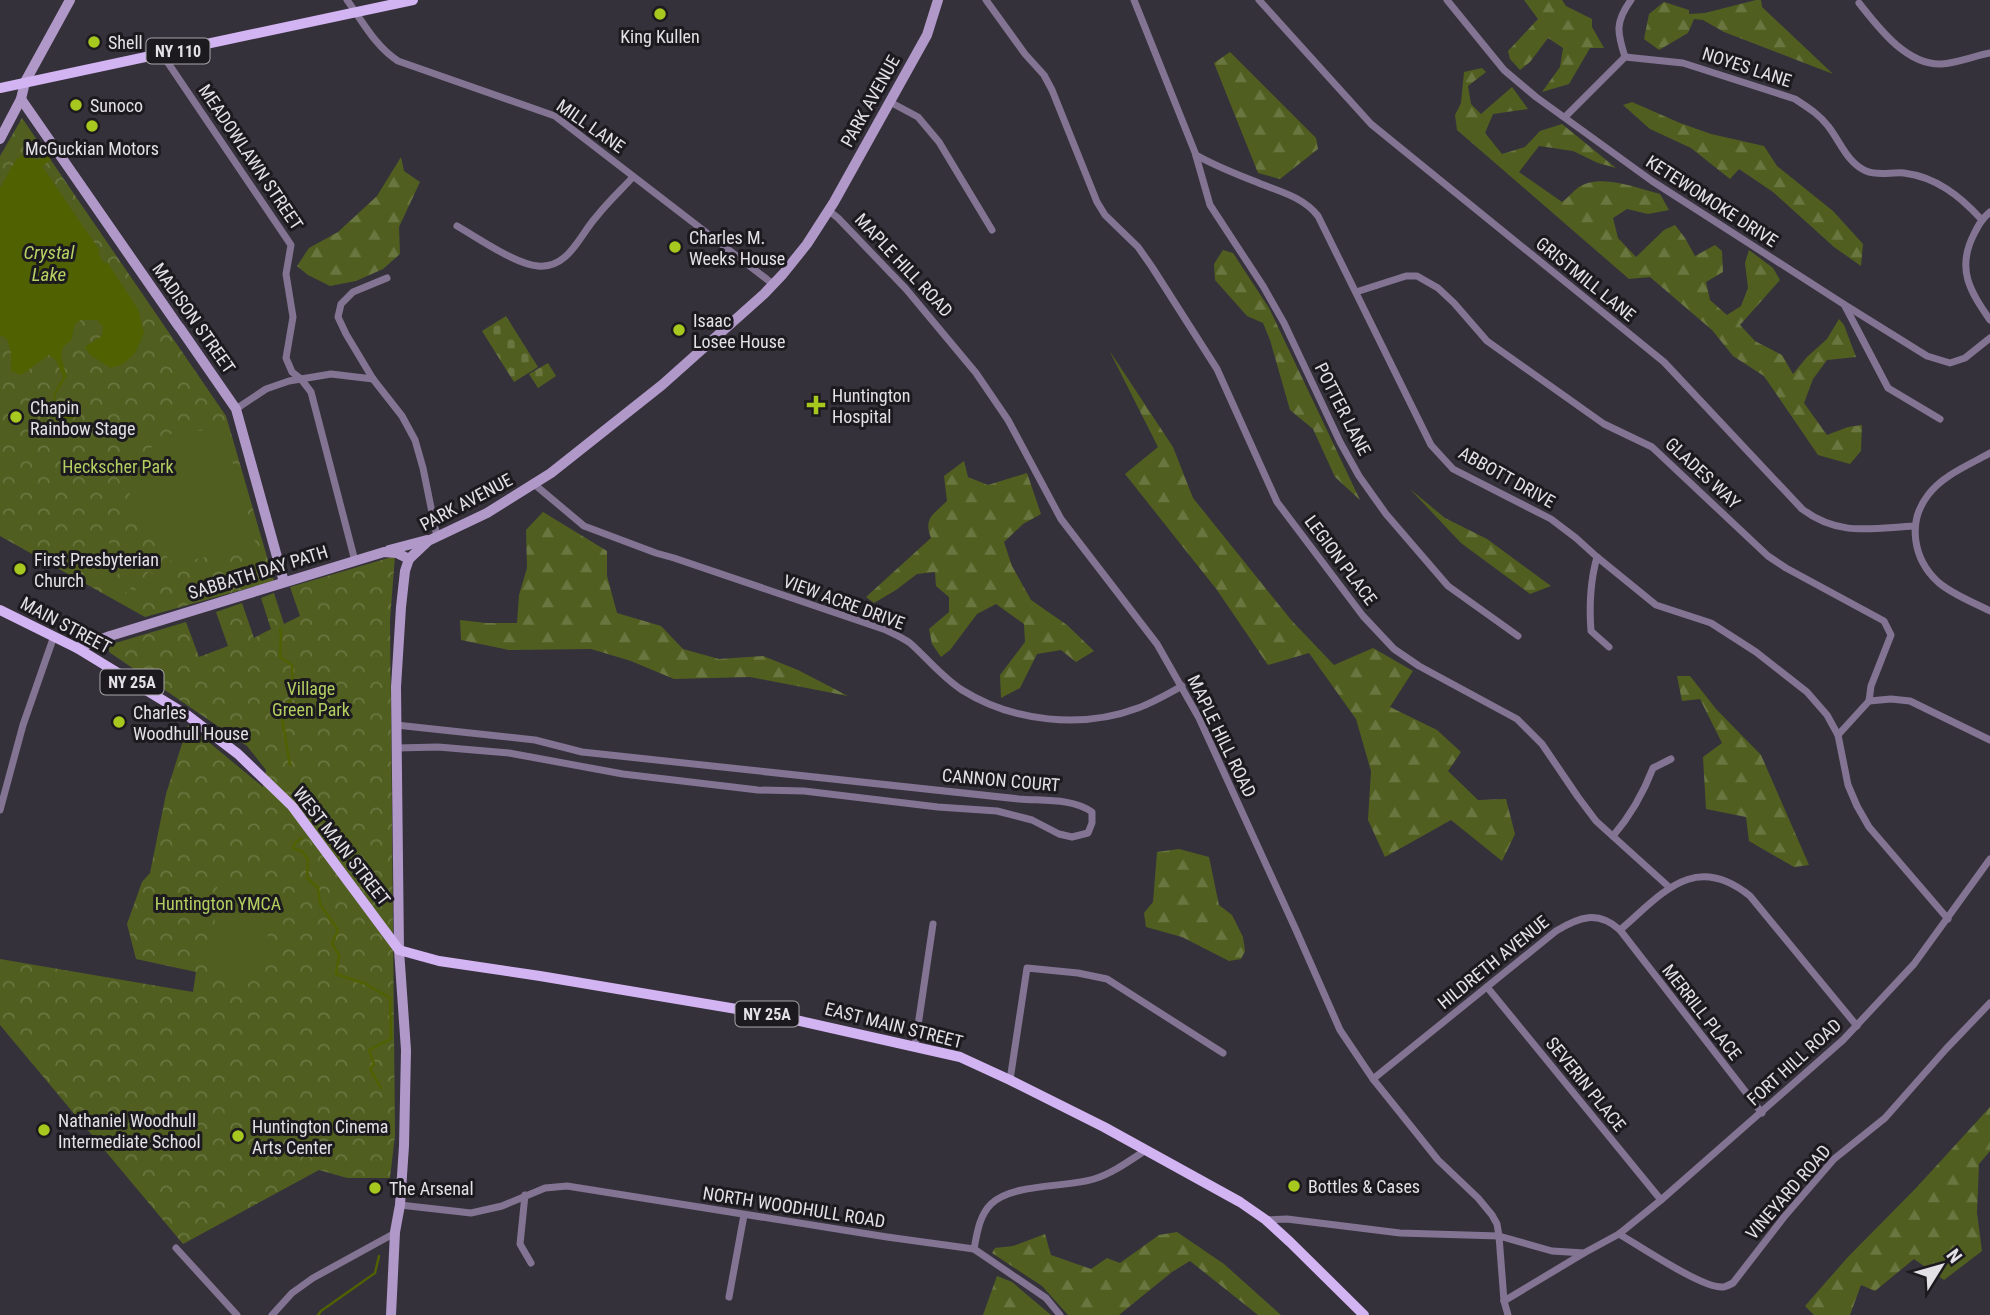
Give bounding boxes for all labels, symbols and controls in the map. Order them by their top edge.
marker: King Kullen [652,6,668,22]
place label: King Kullen [620,26,700,47]
place label: Shell [108,32,143,53]
marker: Shell [86,34,102,50]
road number: NY 110 [146,38,210,64]
street label: NOYES LANE [1700,43,1794,91]
street label: PARK AVENUE [836,51,904,150]
street label: MEADOWLAWN STREET [195,80,307,234]
place label: Sunoco [90,95,143,116]
street label: MILL LANE [553,95,629,157]
marker: Sunoco [68,97,84,113]
marker: McGuckian Motors [84,118,100,134]
place label: McGuckian Motors [25,138,159,159]
street label: KETEWOMOKE DRIVE [1642,151,1782,251]
street label: MAPLE HILL ROAD [851,209,957,321]
place label: Charles M. Weeks House [689,227,785,269]
street label: GRISTMILL LANE [1532,232,1640,326]
marker: Charles M. Weeks House [667,239,683,255]
water label: Crystal Lake [24,241,75,286]
street label: MADISON STREET [148,259,240,377]
place label: Isaac Losee House [693,310,785,352]
marker: Isaac Losee House [671,322,687,338]
street label: POTTER LANE [1311,359,1375,459]
place label: Huntington Hospital [832,385,911,427]
marker: Huntington Hospital [806,395,826,415]
place label: Chapin Rainbow Stage [30,397,135,439]
marker: Chapin Rainbow Stage [8,409,24,425]
street label: GLADES WAY [1661,433,1745,513]
street label: ABBOTT DRIVE [1455,442,1559,512]
park label: Heckscher Park [62,456,174,477]
street label: PARK AVENUE [416,469,516,535]
street label: LEGION PLACE [1300,511,1382,609]
street label: SABBATH DAY PATH [186,541,330,603]
place label: First Presbyterian Church [34,549,159,591]
marker: First Presbyterian Church [12,561,28,577]
street label: VIEW ACRE DRIVE [780,570,908,634]
street label: MAIN STREET [17,592,115,658]
road number: NY 25A [100,670,164,694]
street label: MAPLE HILL ROAD [1183,671,1261,801]
park label: Village Green Park [272,678,350,720]
place label: Charles Woodhull House [133,702,249,744]
marker: Charles Woodhull House [111,714,127,730]
street label: CANNON COURT [941,764,1061,796]
street label: WEST MAIN STREET [289,782,395,910]
park label: Huntington YMCA [155,893,282,914]
street label: HILDRETH AVENUE [1433,911,1553,1013]
street label: MERRILL PLACE [1658,960,1746,1064]
street label: EAST MAIN STREET [823,998,965,1052]
road number: NY 25A [736,1002,798,1026]
street label: FORT HILL ROAD [1743,1014,1845,1110]
street label: SEVERIN PLACE [1542,1033,1630,1135]
place label: Nathaniel Woodhull Intermediate School [58,1110,201,1152]
place label: Huntington Cinema Arts Center [252,1116,388,1158]
marker: Nathaniel Woodhull Intermediate School [36,1122,52,1138]
marker: Huntington Cinema Arts Center [230,1128,246,1144]
street label: VINEYARD ROAD [1741,1140,1835,1244]
place label: Bottles & Cases [1308,1176,1420,1197]
place label: The Arsenal [389,1178,474,1199]
marker: Bottles & Cases [1286,1178,1302,1194]
marker: The Arsenal [367,1180,383,1196]
street label: NORTH WOODHULL ROAD [701,1182,887,1232]
north arrow [1906,1231,1976,1301]
text: N [1941,1245,1967,1268]

